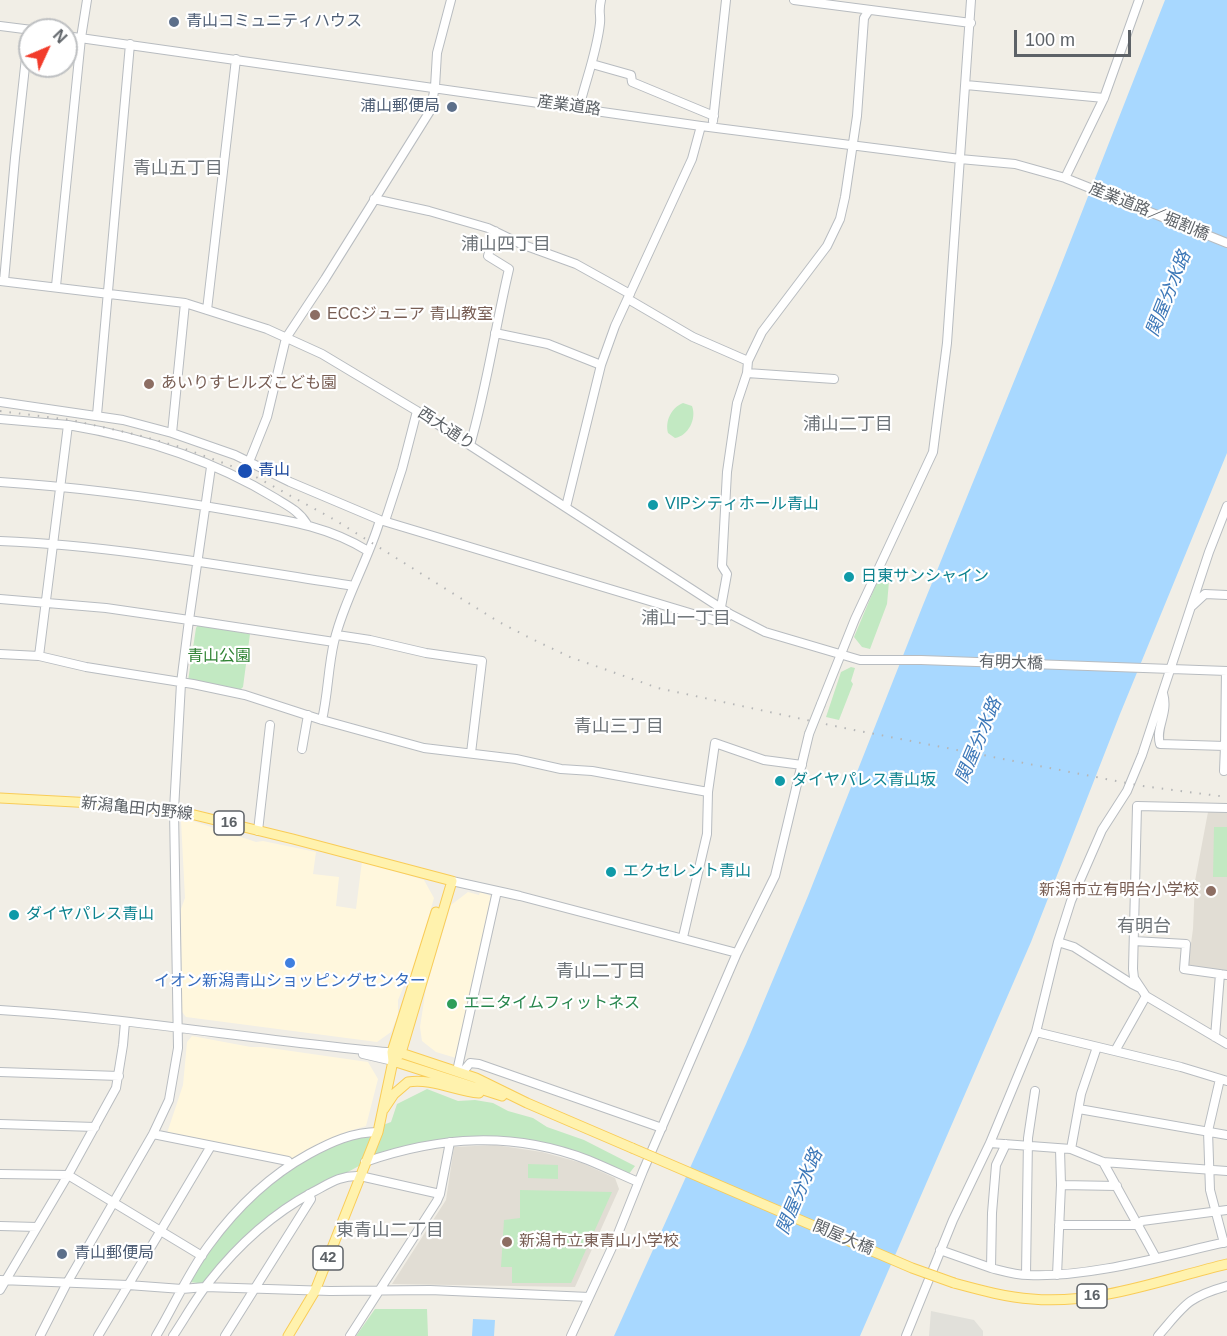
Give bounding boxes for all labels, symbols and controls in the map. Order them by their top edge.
place label: 青山コミュニティハウス [186,12,362,32]
marker: 青山コミュニティハウス [167,15,181,29]
north arrow [18,18,78,78]
scale bar [1017,18,1134,56]
text: N [50,26,70,47]
text: 100 m [1025,30,1075,50]
street label: 産業道路 [536,92,602,120]
place label: 浦山郵便局 [360,97,440,117]
marker: 浦山郵便局 [445,100,459,114]
district label: 青山五丁目 [133,158,223,180]
street label: 産業道路／堀割橋 [1086,179,1212,245]
district label: 浦山四丁目 [461,234,551,256]
water label: 関屋分水路 [1142,248,1196,340]
place label: ECCジュニア 青山教室 [327,305,493,325]
marker: ECCジュニア 青山教室 [308,308,322,322]
place label: あいりすヒルズこども園 [161,374,337,394]
marker: あいりすヒルズこども園 [142,377,156,391]
street label: 西大通り [414,404,478,454]
district label: 浦山二丁目 [803,414,893,436]
place label: 青山 [258,461,290,481]
marker: 青山 [236,462,254,480]
place label: VIPシティホール青山 [665,495,819,515]
marker: VIPシティホール青山 [646,498,660,512]
place label: 日東サンシャイン [861,567,989,587]
marker: 日東サンシャイン [842,570,856,584]
district label: 浦山一丁目 [641,608,731,630]
park label: 青山公園 [187,647,251,667]
street label: 有明大橋 [979,652,1043,674]
water label: 関屋分水路 [951,695,1007,787]
district label: 青山三丁目 [574,716,664,738]
place label: ダイヤパレス青山坂 [792,771,936,791]
marker: ダイヤパレス青山坂 [773,774,787,788]
street label: 新潟亀田内野線 [80,794,194,824]
road number: 16 [214,811,244,835]
place label: エクセレント青山 [623,862,751,882]
marker: エクセレント青山 [604,865,618,879]
place label: 新潟市立有明台小学校 [1039,881,1199,901]
marker: 新潟市立有明台小学校 [1204,884,1218,898]
place label: ダイヤパレス青山 [26,905,154,925]
marker: ダイヤパレス青山 [7,908,21,922]
district label: 有明台 [1117,916,1171,938]
marker: イオン新潟青山ショッピングセンター [283,956,297,970]
district label: 青山二丁目 [556,961,646,983]
place label: イオン新潟青山ショッピングセンター [154,972,426,992]
place label: エニタイムフィットネス [464,994,640,1014]
marker: エニタイムフィットネス [445,997,459,1011]
water label: 関屋分水路 [772,1146,828,1238]
street label: 関屋大橋 [810,1217,876,1259]
district label: 東青山二丁目 [336,1220,444,1242]
place label: 新潟市立東青山小学校 [519,1232,679,1252]
marker: 新潟市立東青山小学校 [500,1235,514,1249]
place label: 青山郵便局 [74,1244,154,1264]
road number: 42 [313,1246,343,1270]
marker: 青山郵便局 [55,1247,69,1261]
road number: 16 [1077,1284,1107,1308]

